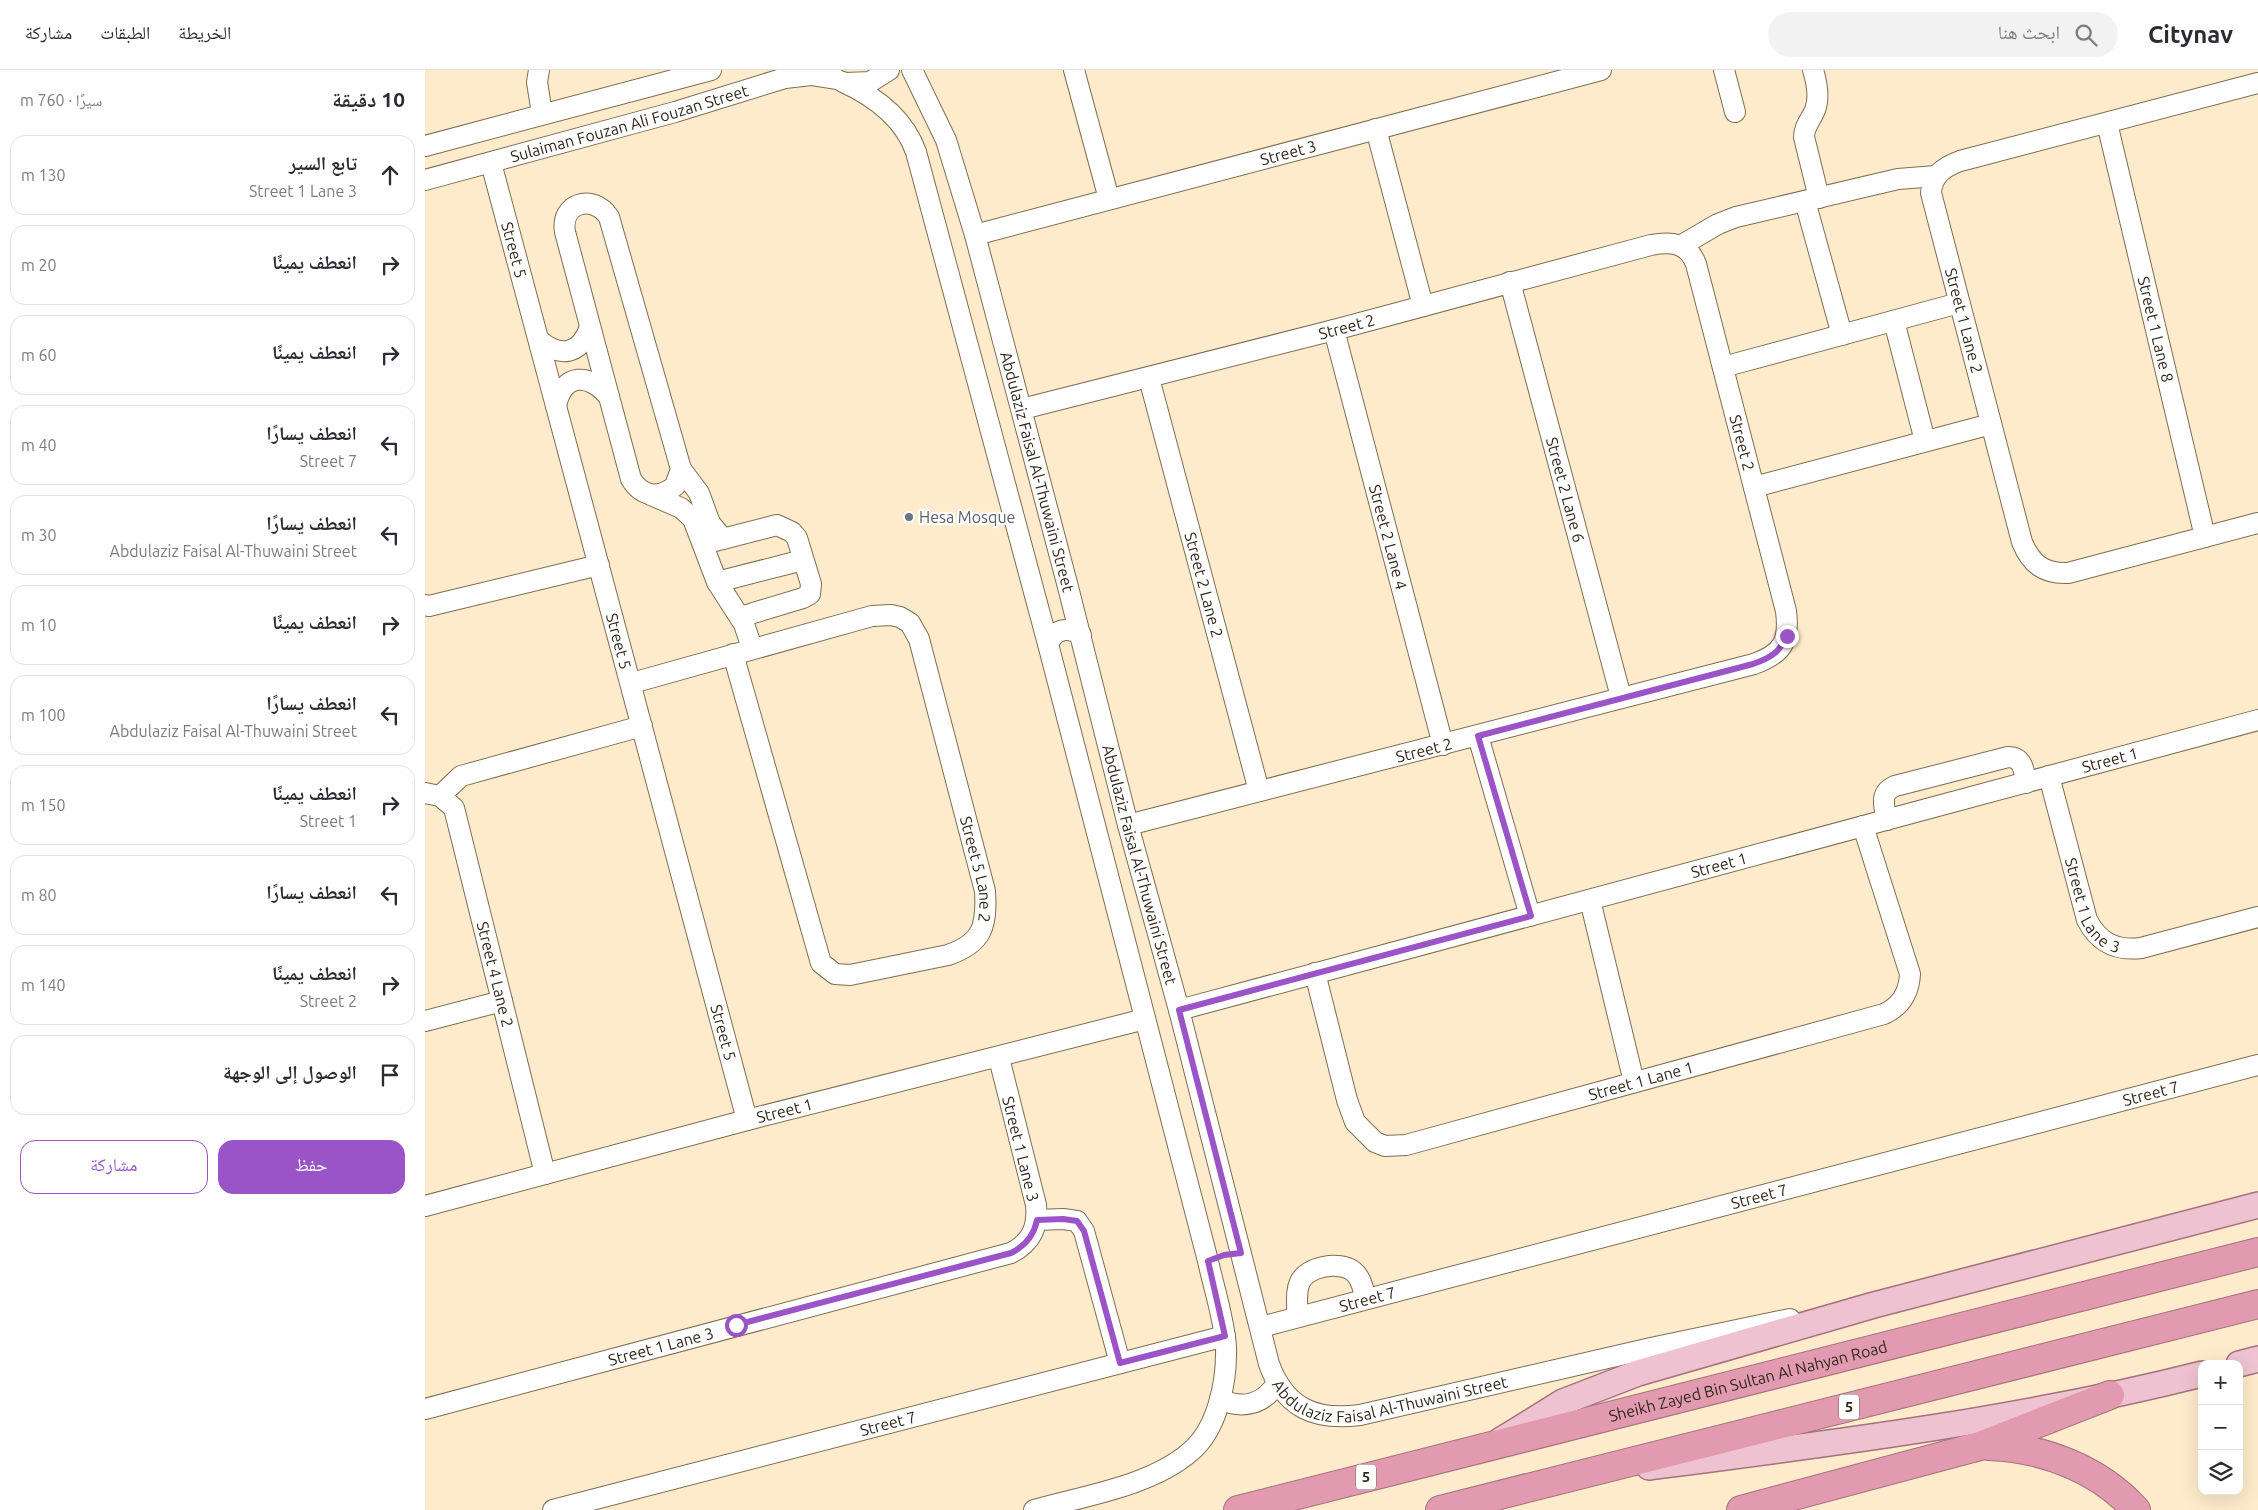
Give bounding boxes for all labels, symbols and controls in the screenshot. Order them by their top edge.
search box [1768,12,2118,57]
text: ابحث هنا [1998,21,2060,43]
icon: search [2072,21,2100,49]
text: Citynav [2148,21,2233,48]
text: مشاركة [25,22,72,42]
text: الطبقات [100,22,150,42]
text: الخريطة [178,22,231,42]
street label: Sulaiman Fouzan Ali Fouzan Street [508,81,751,165]
text: 10 دقيقة [332,87,405,111]
text: سيرًا · 760 m [20,91,102,109]
street label: Street 3 [1258,136,1318,168]
text: تابع السير [289,152,357,174]
icon: ahead [376,161,404,189]
text: 130 m [21,166,66,184]
text: Street 1 Lane 3 [249,182,357,200]
street label: Street 5 [498,220,530,280]
text: انعطف يمينًا [272,251,357,273]
icon: right [376,251,404,279]
text: 20 m [21,256,57,274]
street label: Street 1 Lane 2 [1942,266,1987,375]
street label: Street 1 Lane 8 [2135,275,2177,384]
street label: Street 2 [1317,310,1377,343]
text: انعطف يمينًا [272,341,357,363]
icon: right [376,341,404,369]
text: 60 m [21,346,57,364]
street label: Abdulaziz Faisal Al-Thuwaini Street [997,350,1078,594]
street label: Street 2 [1726,413,1758,473]
text: انعطف يسارًا [266,422,357,444]
icon: left [376,431,404,459]
street label: Street 2 Lane 6 [1543,435,1588,544]
text: 40 m [21,436,57,454]
text: Street 7 [300,452,357,470]
street label: Street 2 Lane 4 [1366,482,1411,592]
place label: Hesa Mosque [919,508,1015,526]
marker: Hesa Mosque [903,511,915,523]
text: انعطف يسارًا [266,512,357,534]
icon: left [376,521,404,549]
text: 30 m [21,526,57,544]
street label: Street 2 Lane 2 [1181,530,1227,639]
text: Abdulaziz Faisal Al-Thuwaini Street [109,542,357,560]
text: انعطف يمينًا [272,611,357,633]
icon: right [376,611,404,639]
street label: Street 5 [603,611,635,671]
text: 10 m [21,616,57,634]
route end [1776,625,1799,648]
text: انعطف يسارًا [266,692,357,714]
icon: left [376,701,404,729]
text: 100 m [21,706,66,724]
text: Abdulaziz Faisal Al-Thuwaini Street [109,722,357,740]
street label: Street 2 [1394,734,1454,766]
street label: Abdulaziz Faisal Al-Thuwaini Street [1099,743,1181,987]
street label: Street 1 [2080,744,2140,776]
text: انعطف يمينًا [272,782,357,804]
icon: right [376,791,404,819]
text: 150 m [21,796,66,814]
text: Street 1 [300,812,357,830]
street label: Street 5 Lane 2 [957,814,994,924]
street label: Street 1 [1689,849,1749,881]
street label: Street 1 Lane 3 [2062,856,2122,956]
text: انعطف يسارًا [266,881,357,903]
icon: left [376,881,404,909]
text: 80 m [21,886,57,904]
street label: Street 4 Lane 2 [474,920,517,1029]
text: انعطف يمينًا [272,962,357,984]
icon: right [376,971,404,999]
text: 140 m [21,976,66,994]
text: Street 2 [300,992,357,1010]
street label: Street 5 [707,1002,740,1062]
street label: Street 1 Lane 1 [1586,1058,1695,1104]
text: الوصول إلى الوجهة [223,1061,357,1083]
icon: arrive [376,1061,404,1089]
street label: Street 7 [2121,1077,2181,1109]
street label: Street 1 Lane 3 [999,1094,1043,1204]
street label: Street 1 [754,1095,815,1126]
button: مشاركة [20,1140,208,1194]
button: حفظ [218,1140,405,1194]
street label: Street 7 [1729,1180,1789,1212]
street label: Street 7 [1337,1283,1397,1315]
route start [725,1314,748,1337]
street label: Street 1 Lane 3 [606,1324,715,1369]
street label: Sheikh Zayed Bin Sultan Al Nahyan Road [1607,1337,1889,1425]
map controls [2198,1360,2243,1495]
button: + [2198,1360,2243,1405]
street label: Abdulaziz Faisal Al-Thuwaini Street [1271,1365,1519,1389]
text: Abdulaziz Faisal Al-Thuwaini Street [1269,1372,1510,1425]
road number: 5 [1839,1394,1859,1420]
button: − [2198,1405,2243,1450]
street label: Street 7 [858,1407,918,1439]
button: layers [2198,1450,2243,1495]
road number: 5 [1356,1464,1376,1490]

